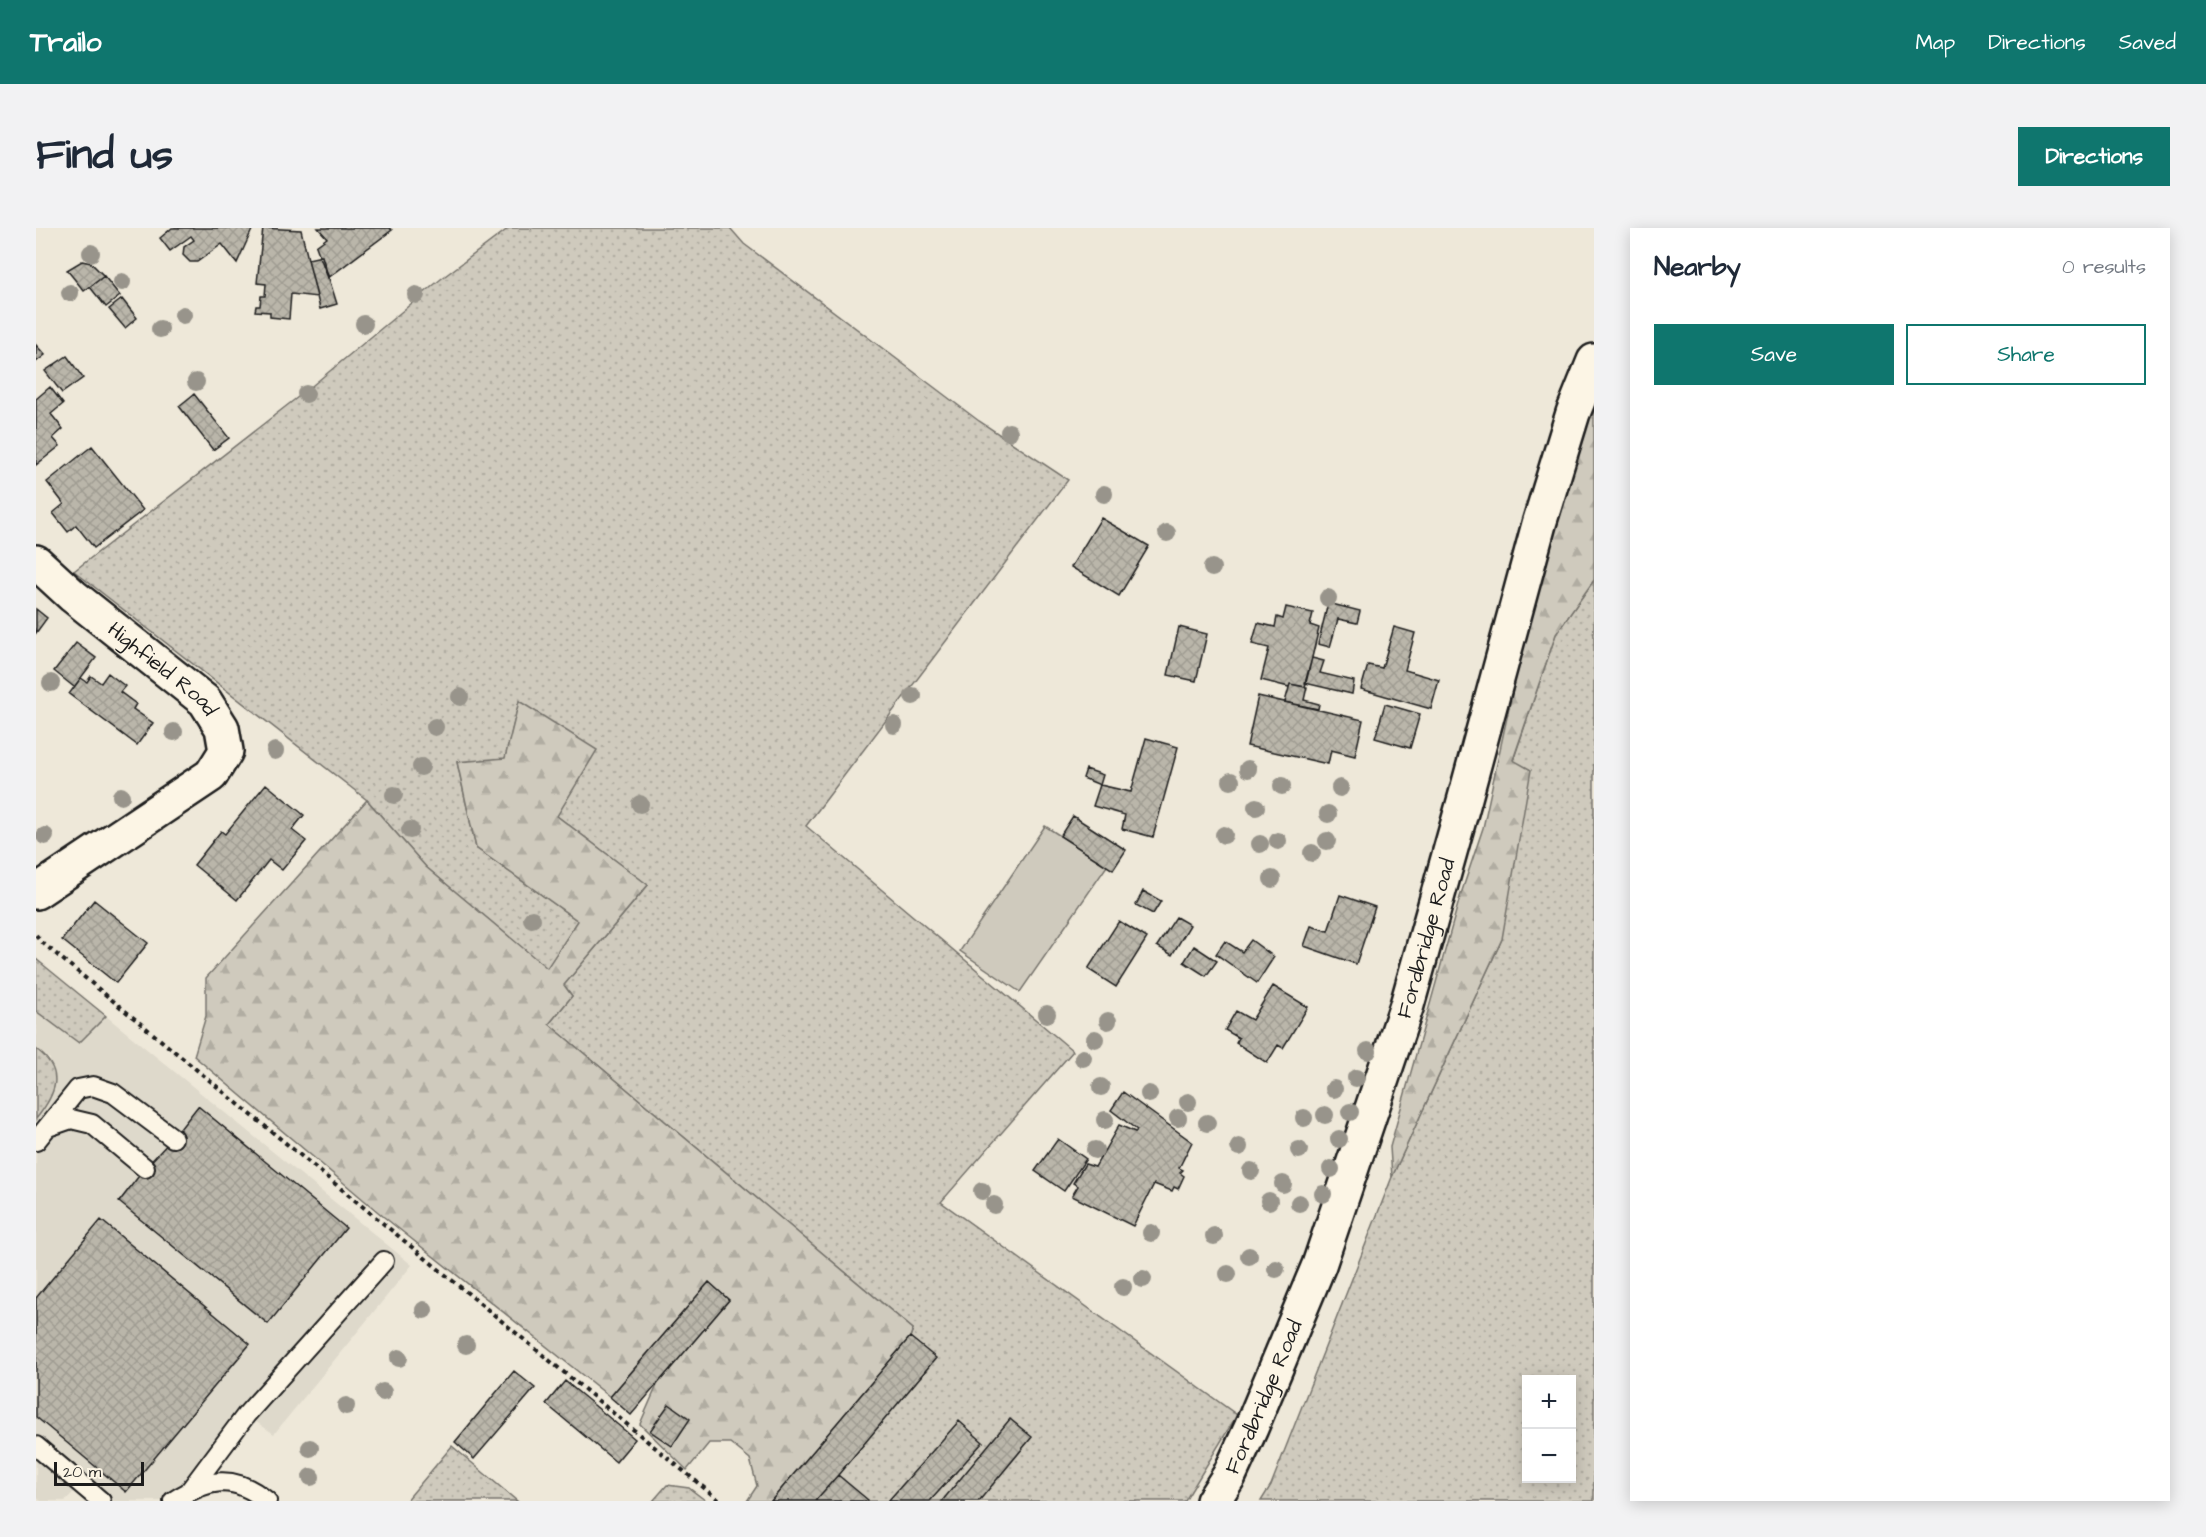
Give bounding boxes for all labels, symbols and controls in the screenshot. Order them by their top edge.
text: Trailo [30,23,102,62]
text: Map [1915,28,1955,57]
text: Directions [1988,28,2086,57]
text: Saved [2119,28,2176,57]
text: Find us [36,127,173,185]
button: Directions [2018,127,2170,186]
text: Nearby [1654,249,1741,285]
text: 0 results [2062,253,2146,281]
button: Save [1654,324,1894,385]
button: Share [1906,324,2146,385]
street label: Highfield Road [101,615,225,721]
street label: Fordbridge Road [1390,855,1462,1022]
street label: Fordbridge Road [1218,1315,1310,1479]
map controls [1522,1375,1576,1483]
button: + [1522,1375,1576,1429]
button: − [1522,1429,1576,1483]
scale bar [54,1459,144,1486]
text: 20 m [63,1461,101,1483]

